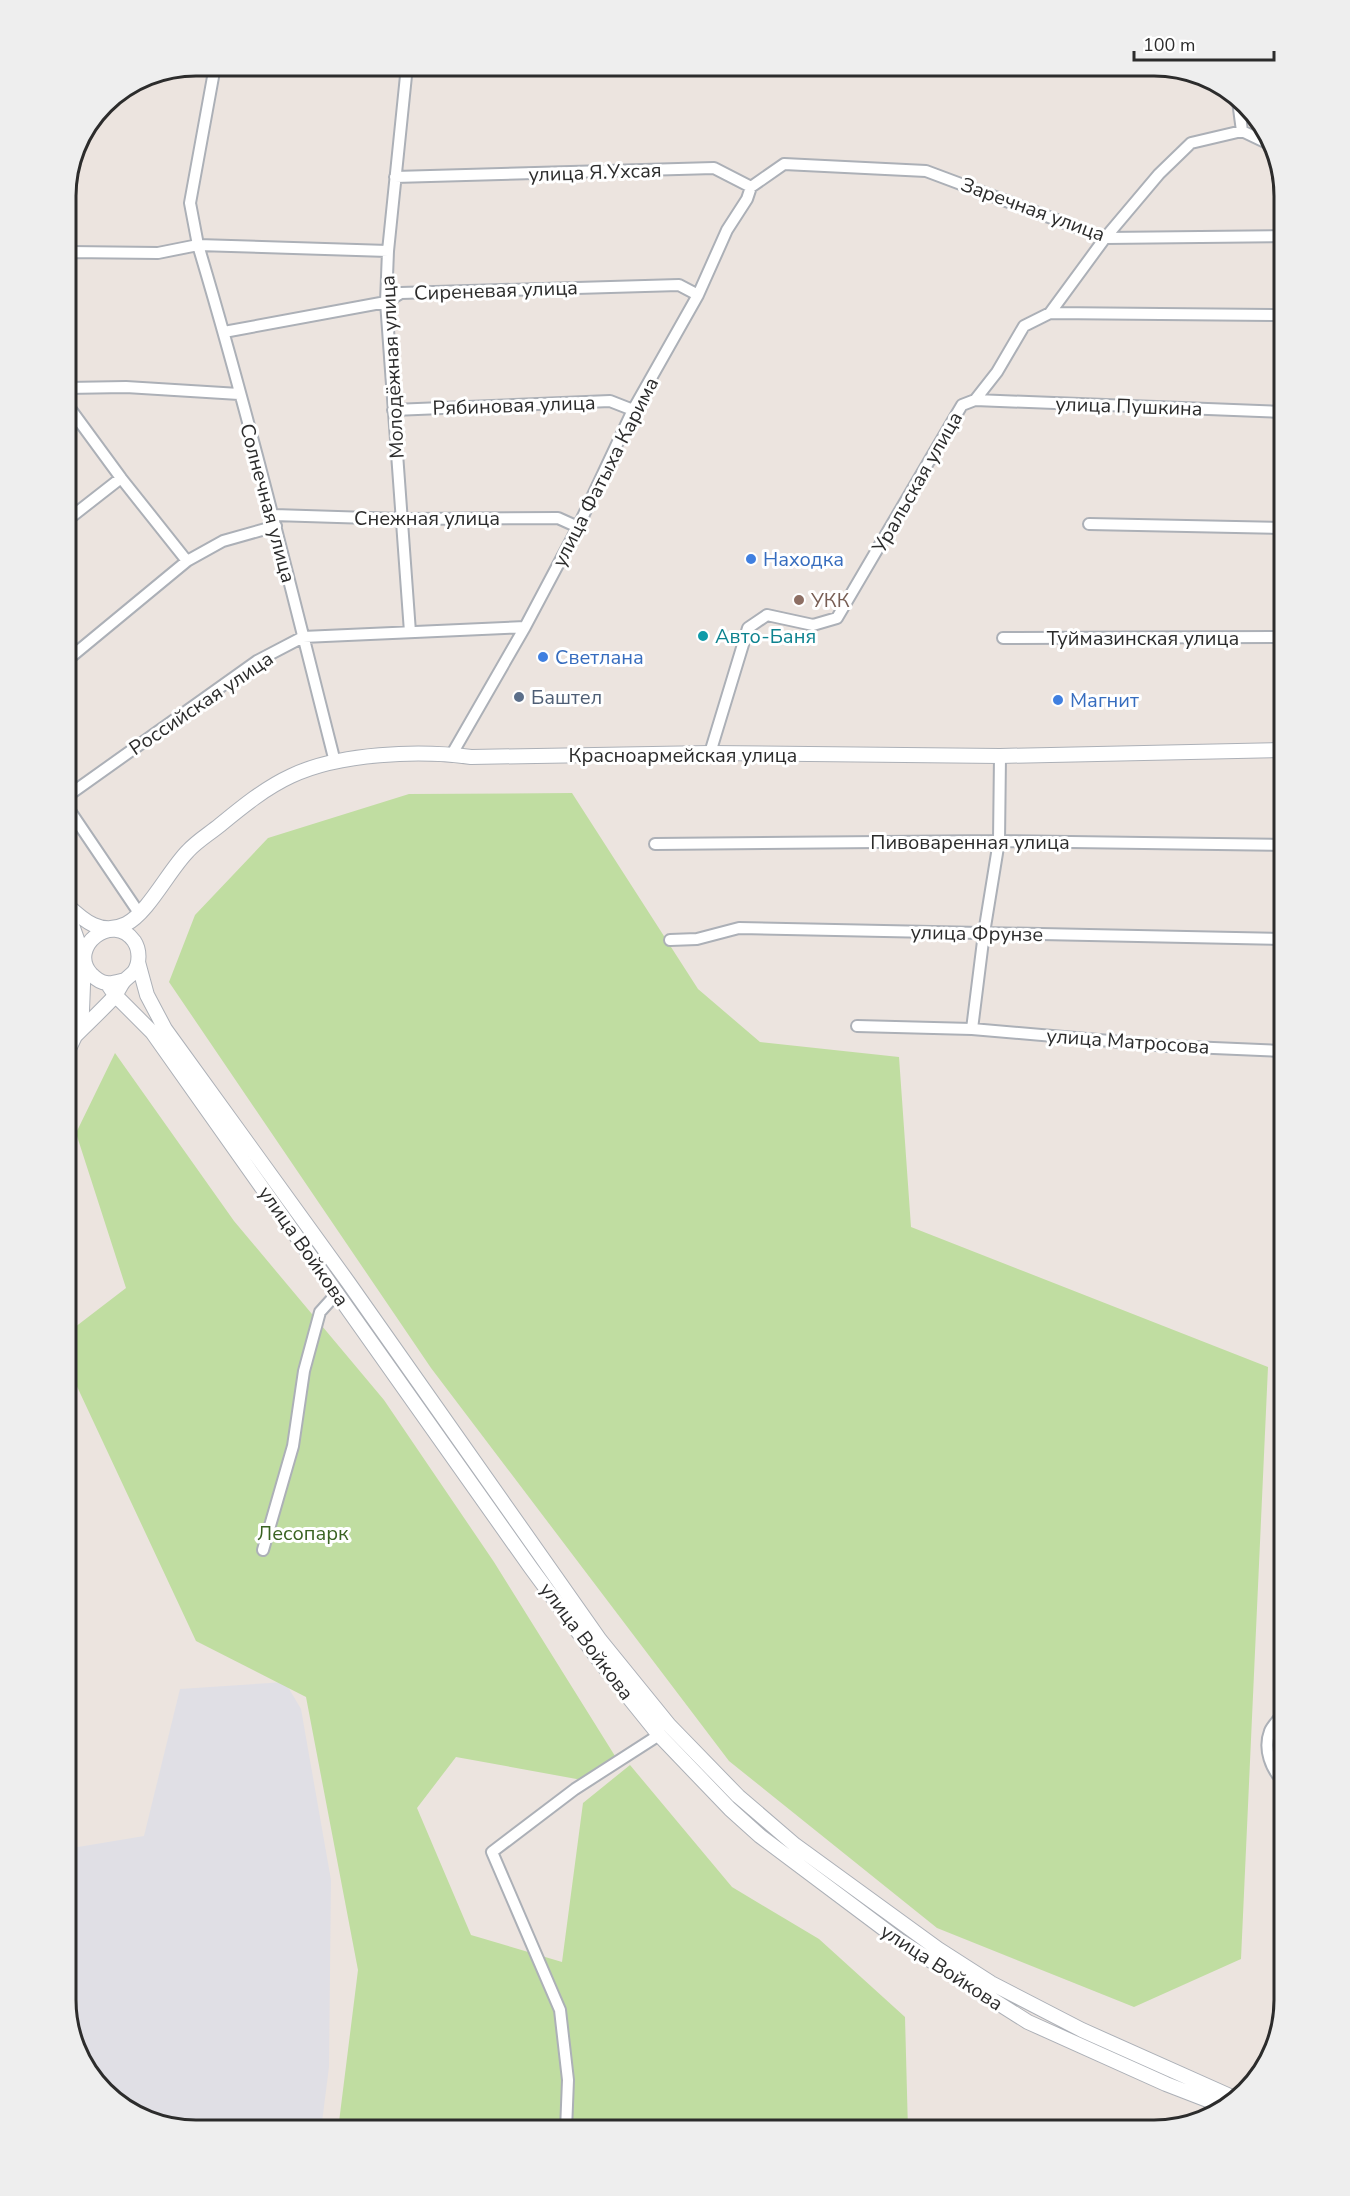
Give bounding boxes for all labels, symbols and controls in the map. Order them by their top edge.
scale bar [1134,24,1274,62]
text: 100 m [1143,33,1195,57]
street label: улица Я.Ухсая [528,157,662,188]
street label: Заречная улица [957,171,1109,248]
street label: Сиреневая улица [414,274,578,307]
street label: Молодёжная улица [374,275,411,459]
street label: улица Фатыха Карима [546,373,665,572]
street label: Рябиновая улица [432,389,596,422]
street label: улица Пушкина [1055,390,1203,423]
street label: Уральская улица [865,407,969,559]
street label: Солнечная улица [233,421,302,586]
street label: Снежная улица [354,505,500,532]
place label: Находка [763,546,844,573]
marker: Находка [744,552,758,566]
place label: УКК [810,587,850,614]
marker: УКК [792,593,806,607]
place label: Авто-Баня [715,623,816,650]
street label: Туймазинская улица [1047,625,1239,652]
marker: Авто-Баня [696,629,710,643]
place label: Светлана [555,644,644,671]
street label: Российская улица [124,645,279,762]
marker: Светлана [536,650,550,664]
place label: Баштел [531,684,602,711]
place label: Магнит [1070,687,1139,714]
marker: Баштел [512,690,526,704]
marker: Магнит [1051,693,1065,707]
street label: Красноармейская улица [569,742,797,769]
street label: Пивоваренная улица [870,829,1070,856]
street label: улица Фрунзе [910,919,1043,948]
street label: улица Матросова [1046,1022,1210,1061]
street label: улица Войкова [252,1181,355,1312]
park label: Лесопарк [257,1520,349,1547]
street label: улица Войкова [533,1577,640,1706]
street label: улица Войкова [875,1918,1008,2017]

